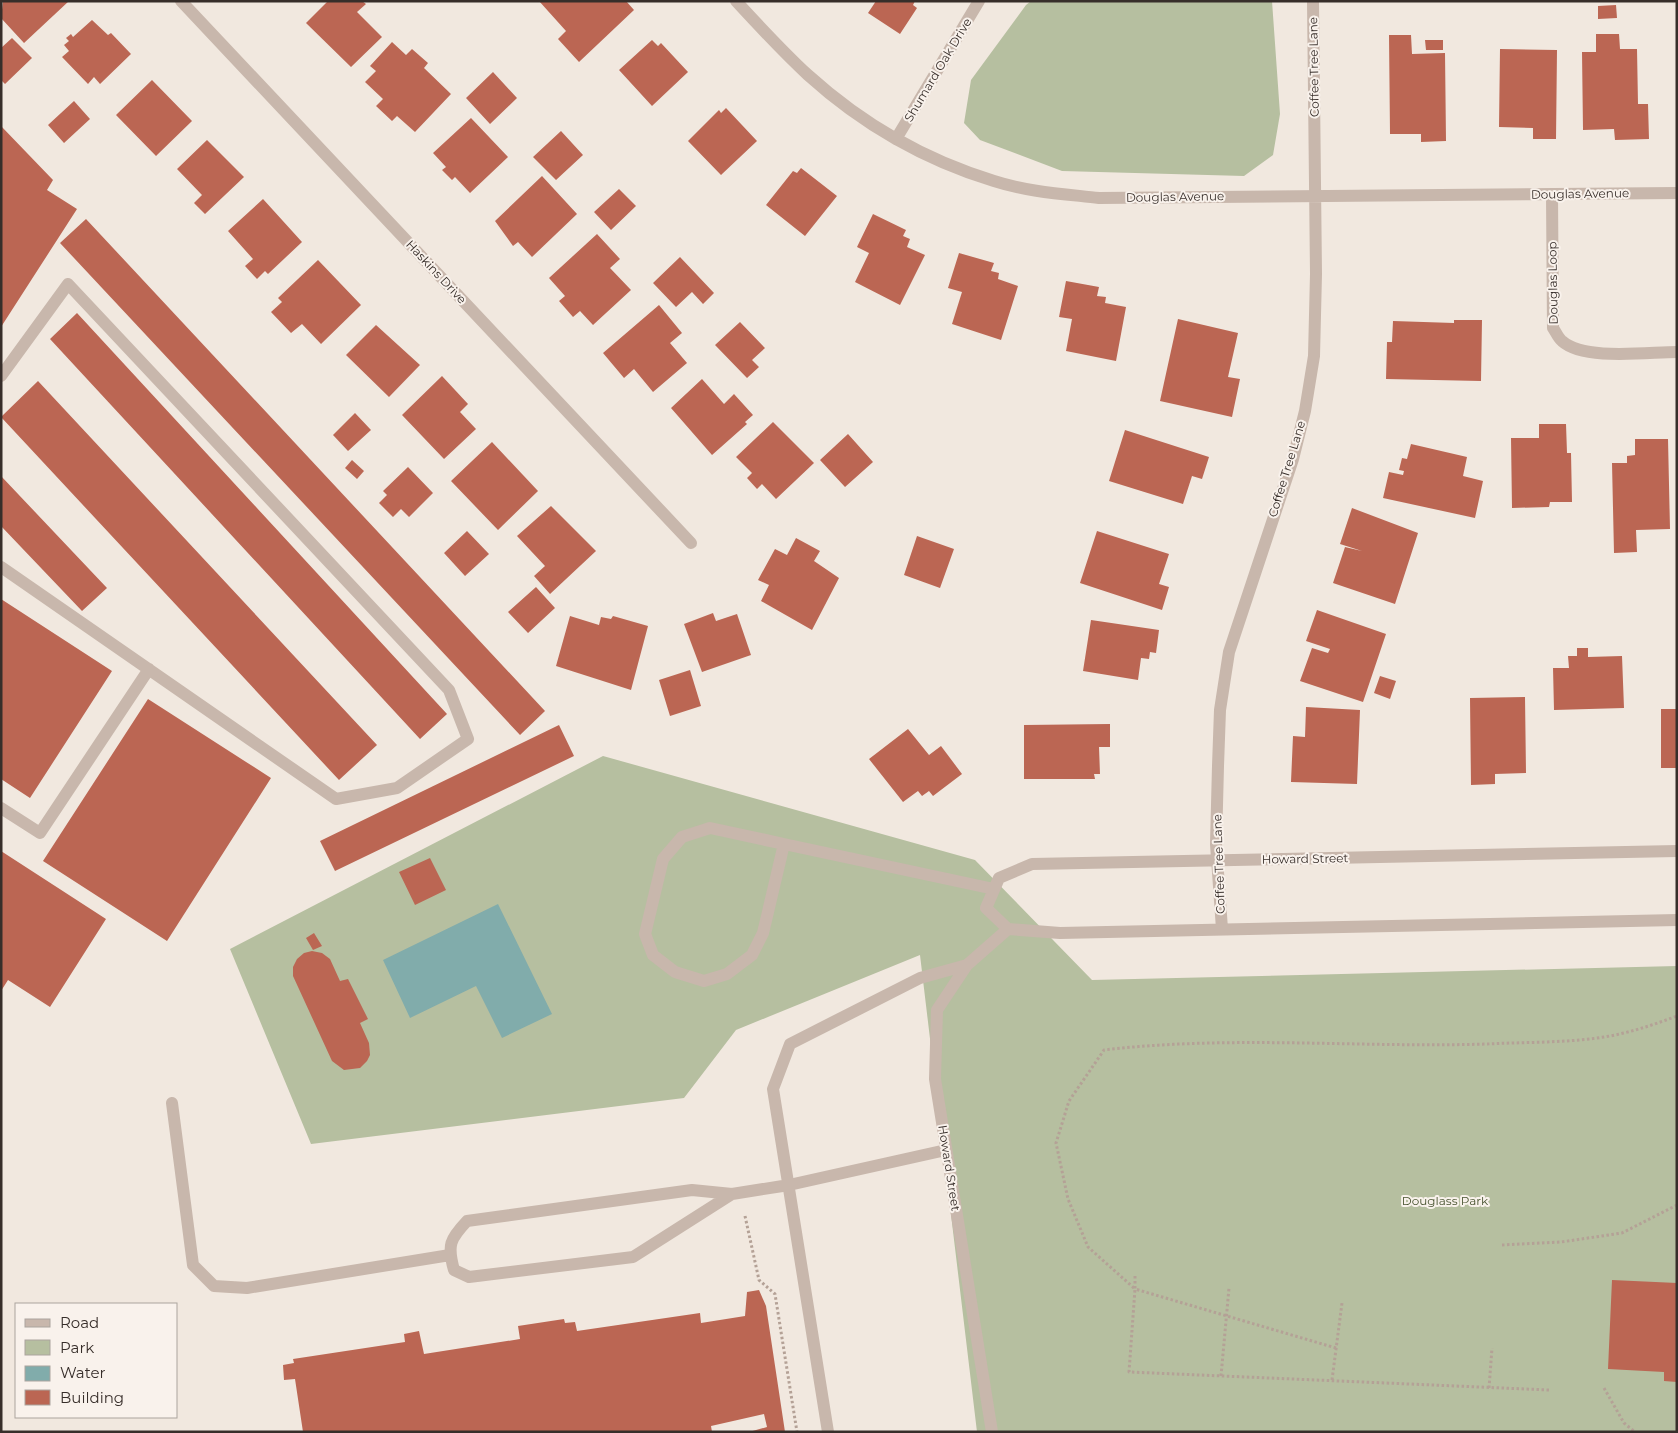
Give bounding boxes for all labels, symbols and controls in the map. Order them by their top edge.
street label: Shumard Oak Drive [901,15,974,124]
street label: Coffee Tree Lane [1305,17,1322,117]
street label: Douglas Avenue [1531,185,1629,202]
street label: Douglas Avenue [1126,188,1224,205]
street label: Haskins Drive [403,237,470,307]
street label: Douglas Loop [1544,241,1561,325]
street label: Coffee Tree Lane [1265,419,1308,519]
street label: Coffee Tree Lane [1209,814,1228,914]
street label: Howard Street [1262,850,1349,867]
street label: Howard Street [935,1124,964,1212]
park label: Douglass Park [1402,1193,1489,1208]
legend [15,1303,178,1418]
text: Road [60,1313,99,1332]
text: Park [60,1338,94,1357]
text: Water [60,1363,106,1382]
text: Building [60,1388,124,1407]

